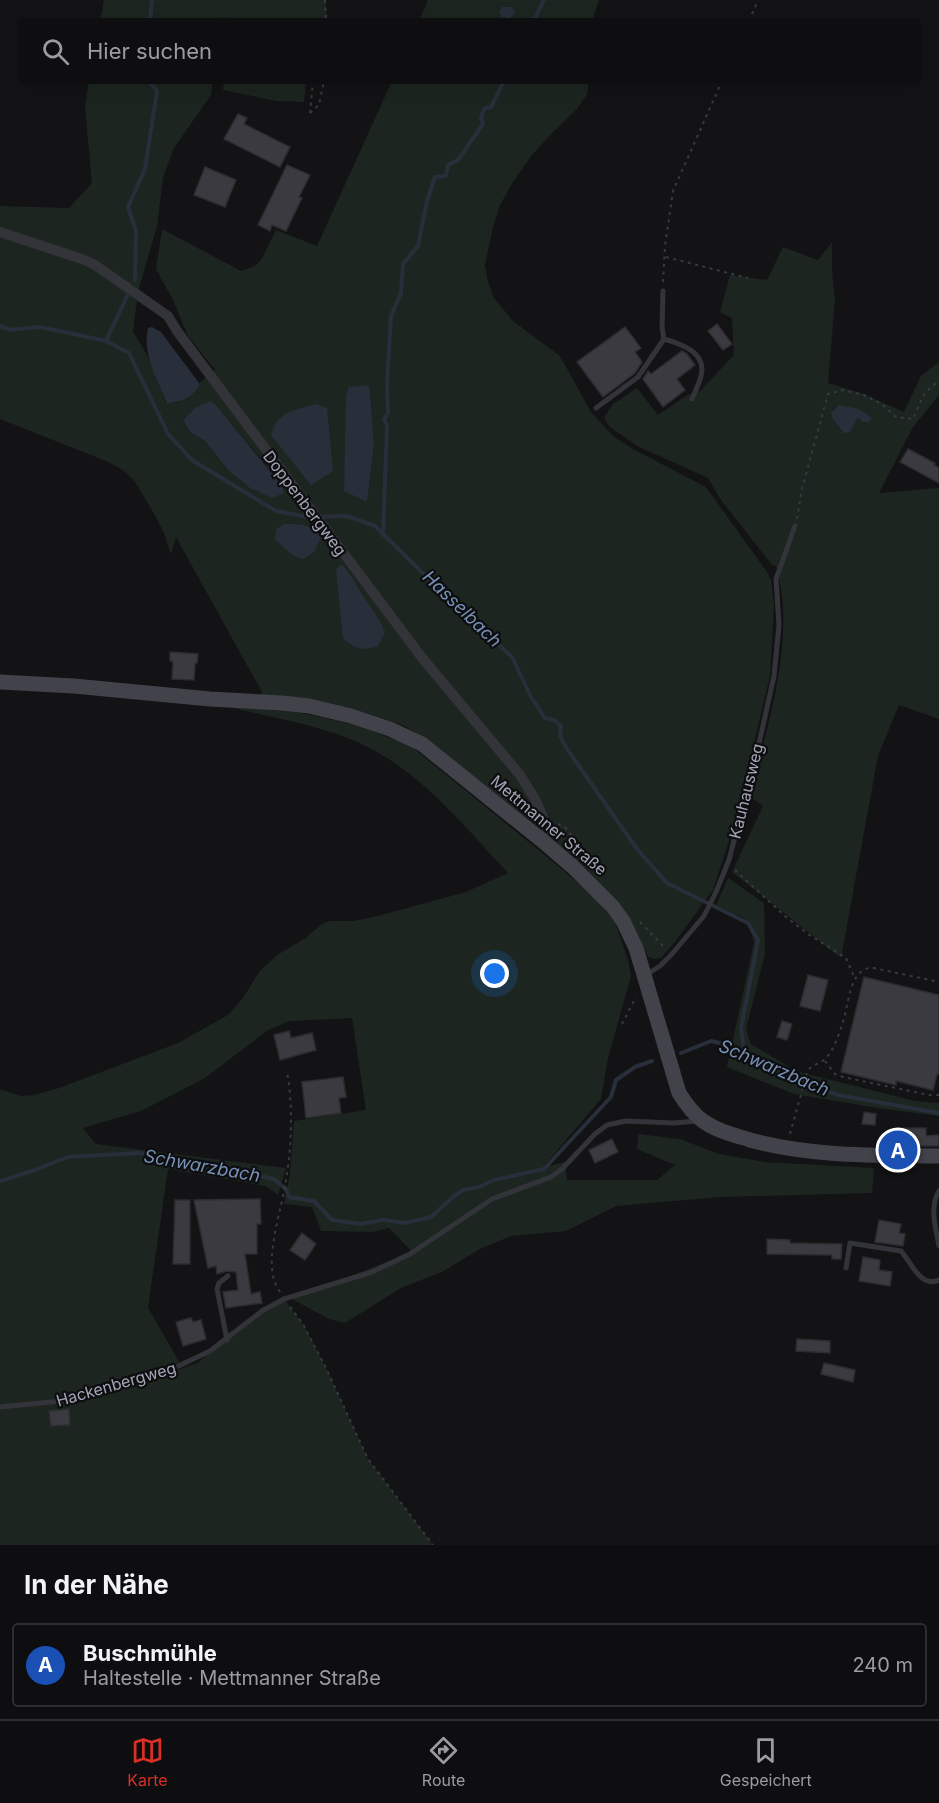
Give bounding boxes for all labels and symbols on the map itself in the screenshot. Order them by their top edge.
street label: Doppenbergweg [259,447,351,559]
water label: Hasselbach [419,566,506,651]
street label: Kauhausweg [725,741,767,841]
street label: Mettmanner Straße [487,771,611,879]
your location [480,959,509,988]
water label: Schwarzbach [716,1035,832,1100]
pin: A [878,1128,918,1172]
water label: Schwarzbach [142,1145,262,1186]
street label: Hackenbergweg [54,1357,178,1411]

